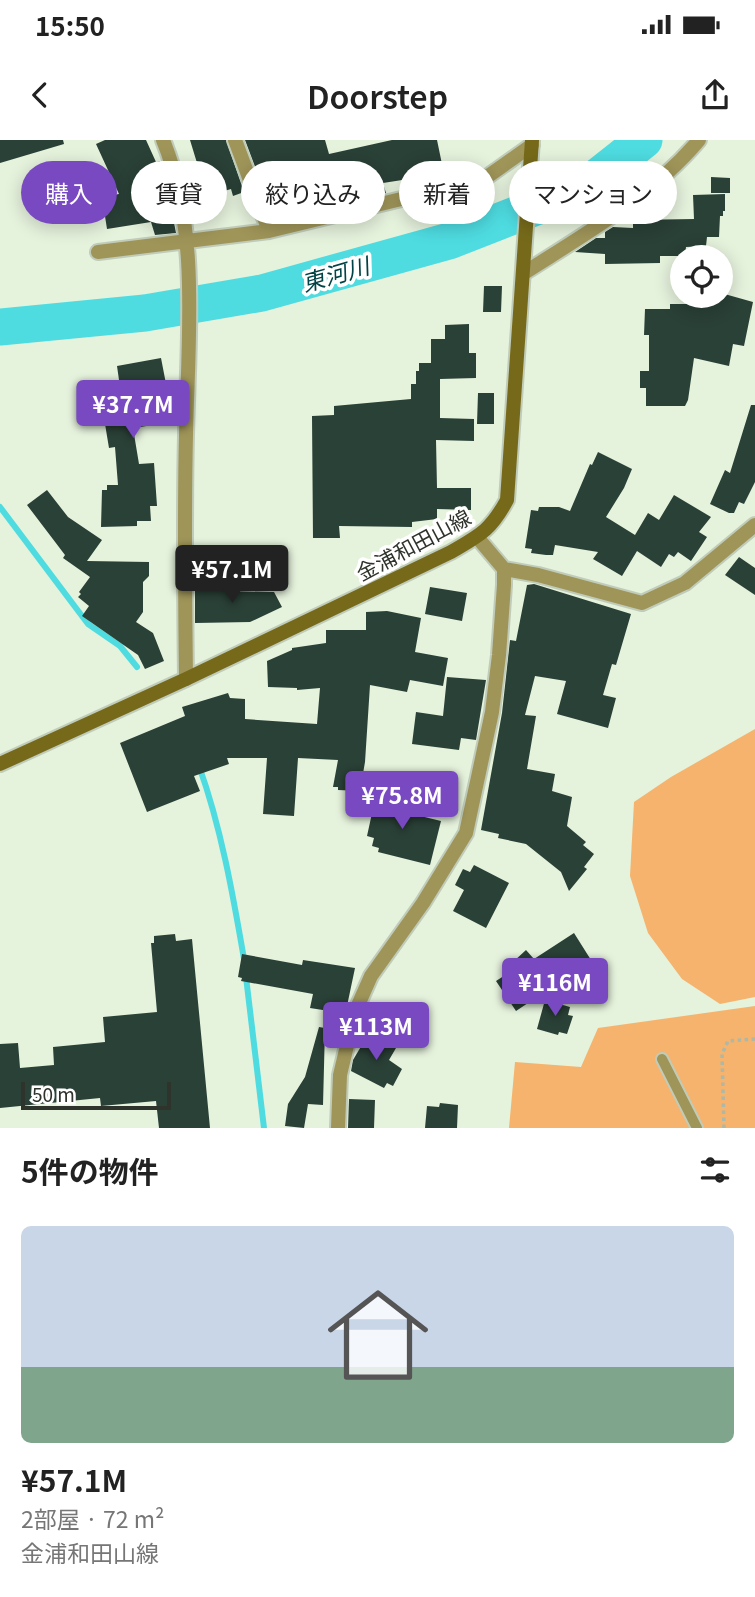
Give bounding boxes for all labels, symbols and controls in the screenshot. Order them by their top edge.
text: 15:50 [35,6,105,43]
text: Doorstep [307,72,448,118]
icon: back [21,76,59,114]
icon: share [696,76,734,114]
chip: 購入 [21,161,117,224]
chip: 賃貸 [131,161,227,224]
chip: 絞り込み [241,161,385,224]
chip: 新着 [399,161,495,224]
chip: マンション [509,161,677,224]
map controls [670,245,733,308]
button: locate [670,245,733,308]
water label: 東河川 [297,246,376,299]
pin: ¥37.7M [76,380,190,440]
text: ¥37.7M [92,386,174,420]
street label: 金浦和田山線 [350,501,476,587]
pin: ¥57.1M [175,546,289,605]
text: ¥57.1M [191,551,273,585]
pin: ¥75.8M [345,772,459,831]
text: ¥75.8M [361,777,443,811]
pin: ¥116M [506,958,604,1018]
text: ¥116M [518,964,592,998]
pin: ¥113M [327,1002,425,1062]
text: ¥113M [339,1008,413,1042]
scale bar [21,1079,172,1111]
text: 50 m [32,1080,75,1107]
text: 5件の物件 [21,1148,159,1192]
icon: filters [696,1151,734,1189]
icon: home [315,1272,441,1398]
text: ¥57.1M [21,1457,127,1501]
text: 2部屋 · 72 m² [21,1501,164,1535]
text: 金浦和田山線 [21,1535,159,1569]

